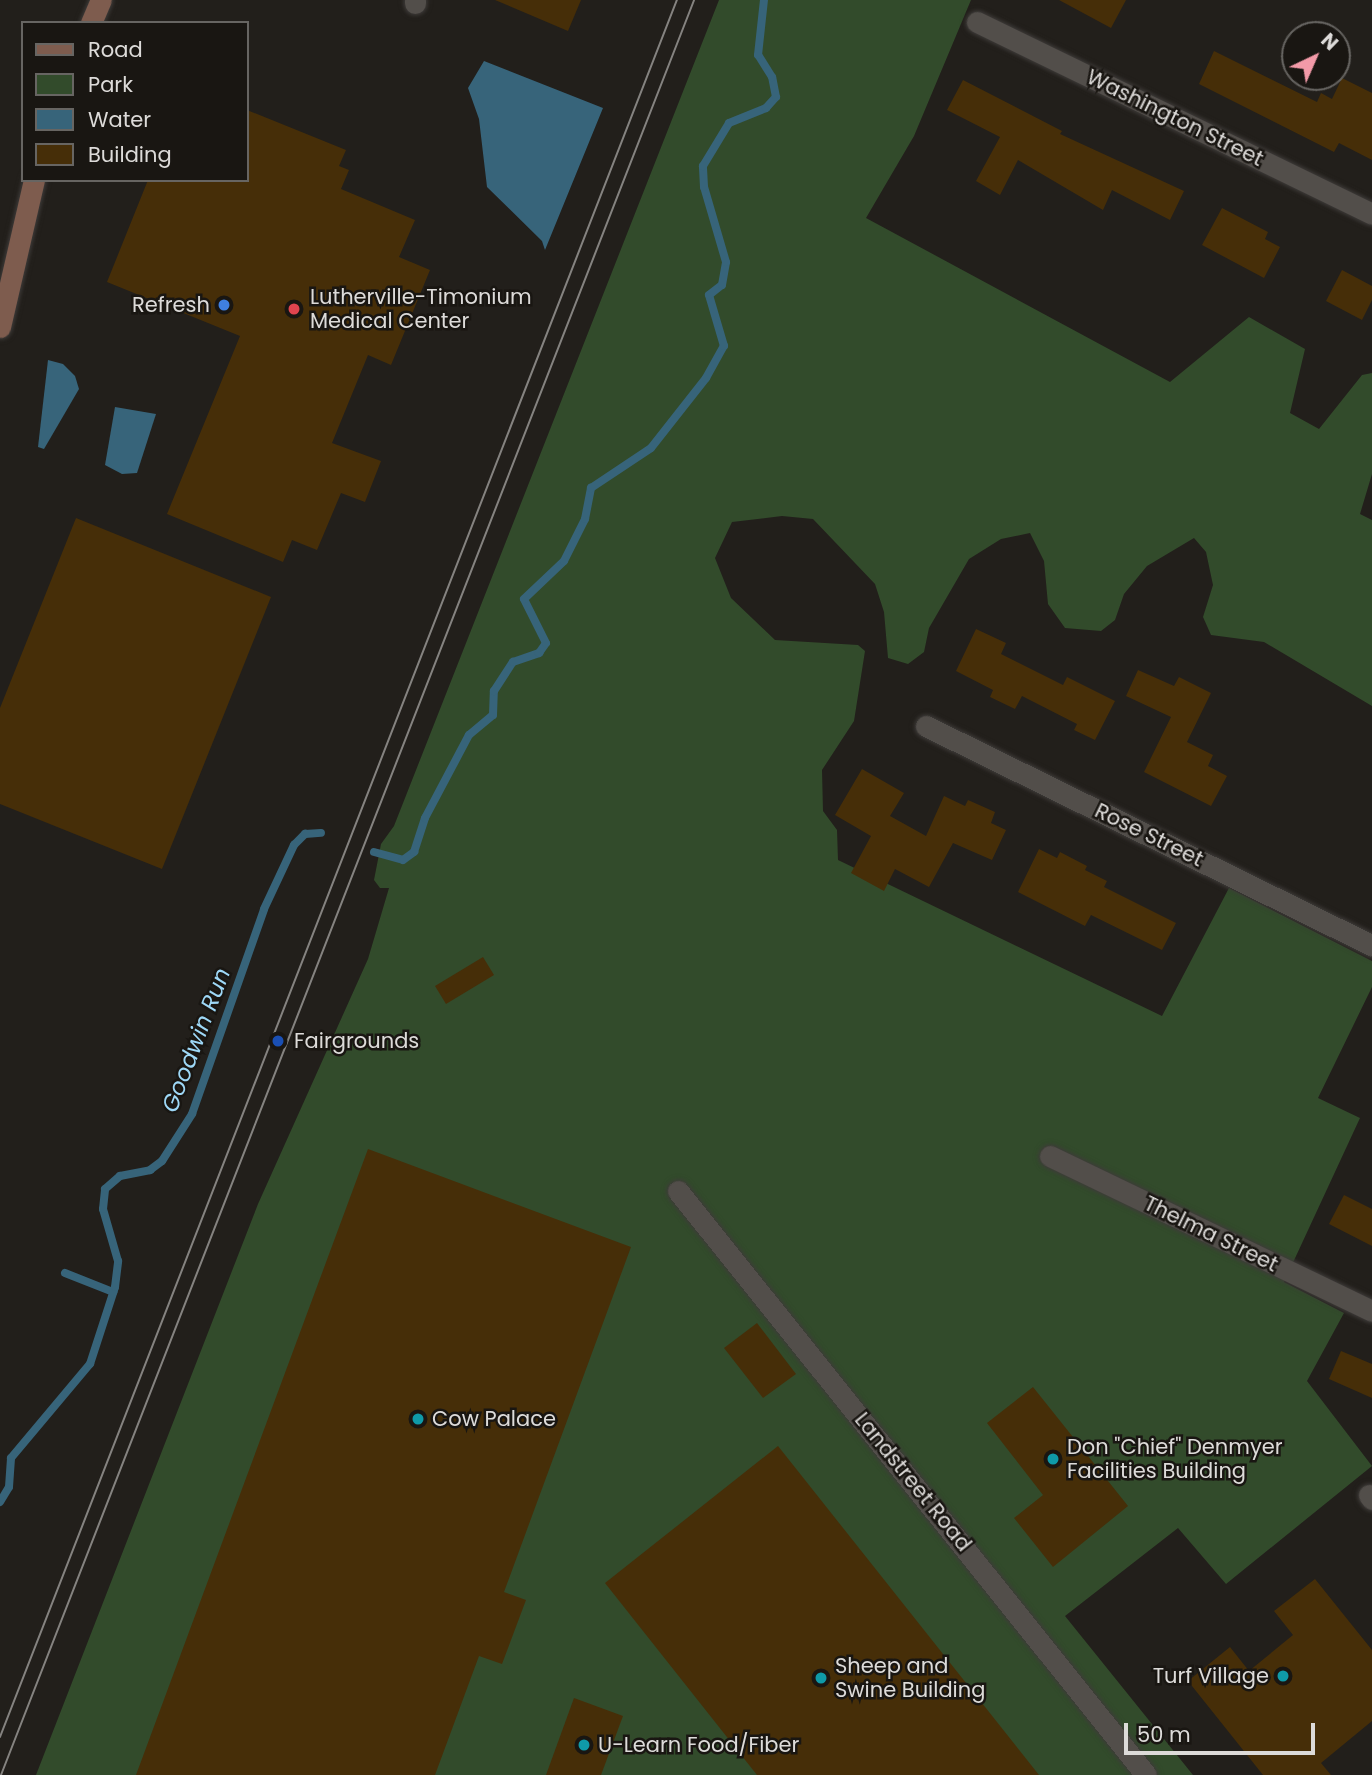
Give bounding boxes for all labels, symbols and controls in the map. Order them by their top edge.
legend [21,21,248,182]
north arrow [1281,21,1351,91]
text: N [1315,27,1344,57]
text: Road [88,35,143,64]
street label: Washington Street [1083,64,1267,172]
text: Park [88,70,133,99]
text: Water [88,105,151,134]
text: Building [88,140,172,169]
place label: Lutherville-Timonium Medical Center [310,284,532,334]
place label: Refresh [132,292,210,318]
marker: Refresh [216,297,232,313]
marker: Lutherville-Timonium Medical Center [284,299,304,319]
street label: Rose Street [1091,798,1207,872]
water label: Goodwin Run [156,964,236,1116]
place label: Fairgrounds [294,1028,419,1054]
marker: Fairgrounds [268,1031,288,1051]
street label: Thelma Street [1140,1191,1282,1277]
place label: Cow Palace [432,1406,556,1432]
street label: Landstreet Road [849,1408,977,1556]
marker: Cow Palace [410,1411,426,1427]
place label: Don "Chief" Denmyer Facilities Building [1067,1434,1283,1484]
marker: Don "Chief" Denmyer Facilities Building [1045,1451,1061,1467]
place label: Sheep and Swine Building [835,1653,985,1703]
place label: Turf Village [1153,1663,1269,1689]
marker: Turf Village [1275,1668,1291,1684]
marker: Sheep and Swine Building [813,1670,829,1686]
scale bar [1127,1708,1318,1752]
text: 50 m [1137,1720,1191,1749]
place label: U-Learn Food/Fiber [598,1732,799,1758]
marker: U-Learn Food/Fiber [576,1737,592,1753]

